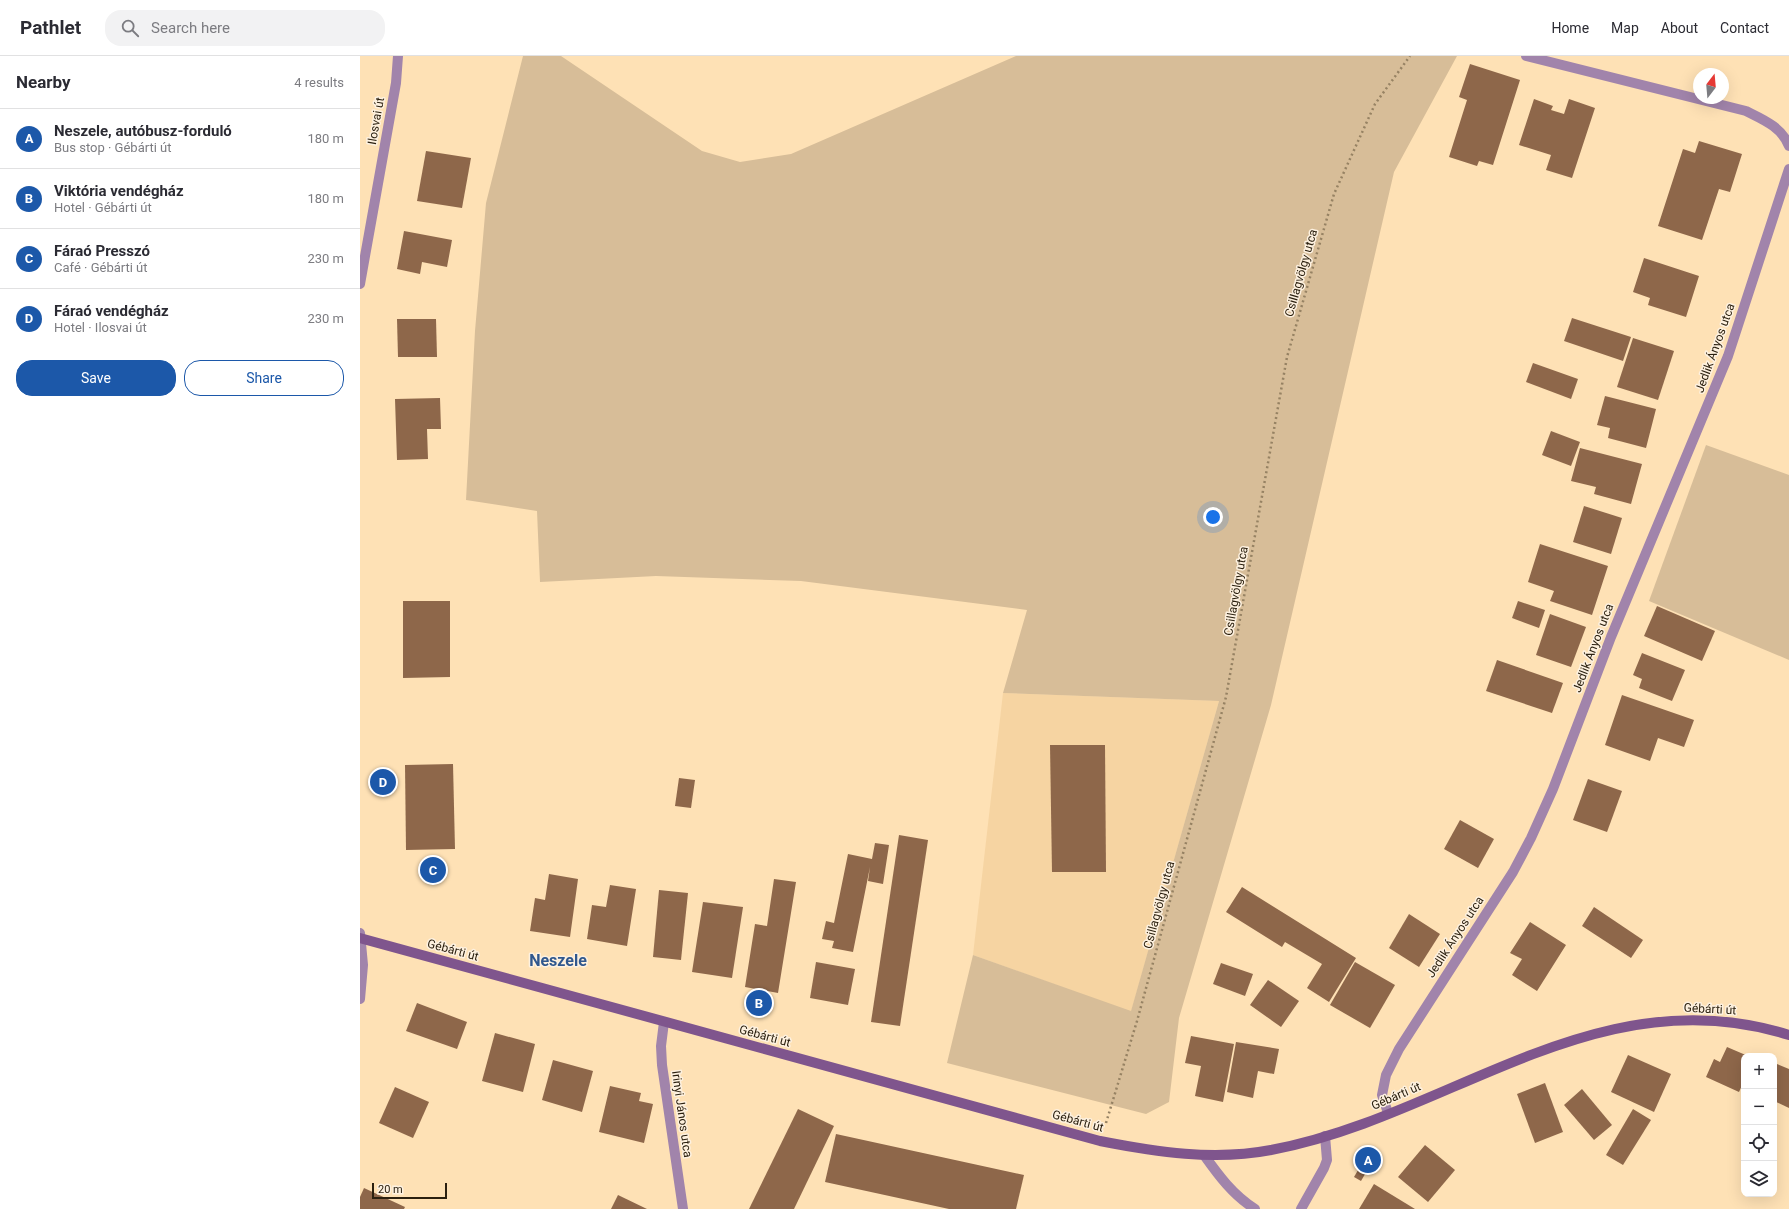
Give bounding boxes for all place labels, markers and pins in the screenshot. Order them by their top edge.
pin: D [370,767,396,797]
pin: C [420,855,446,885]
pin: B [746,988,772,1018]
pin: A [1355,1145,1381,1175]

